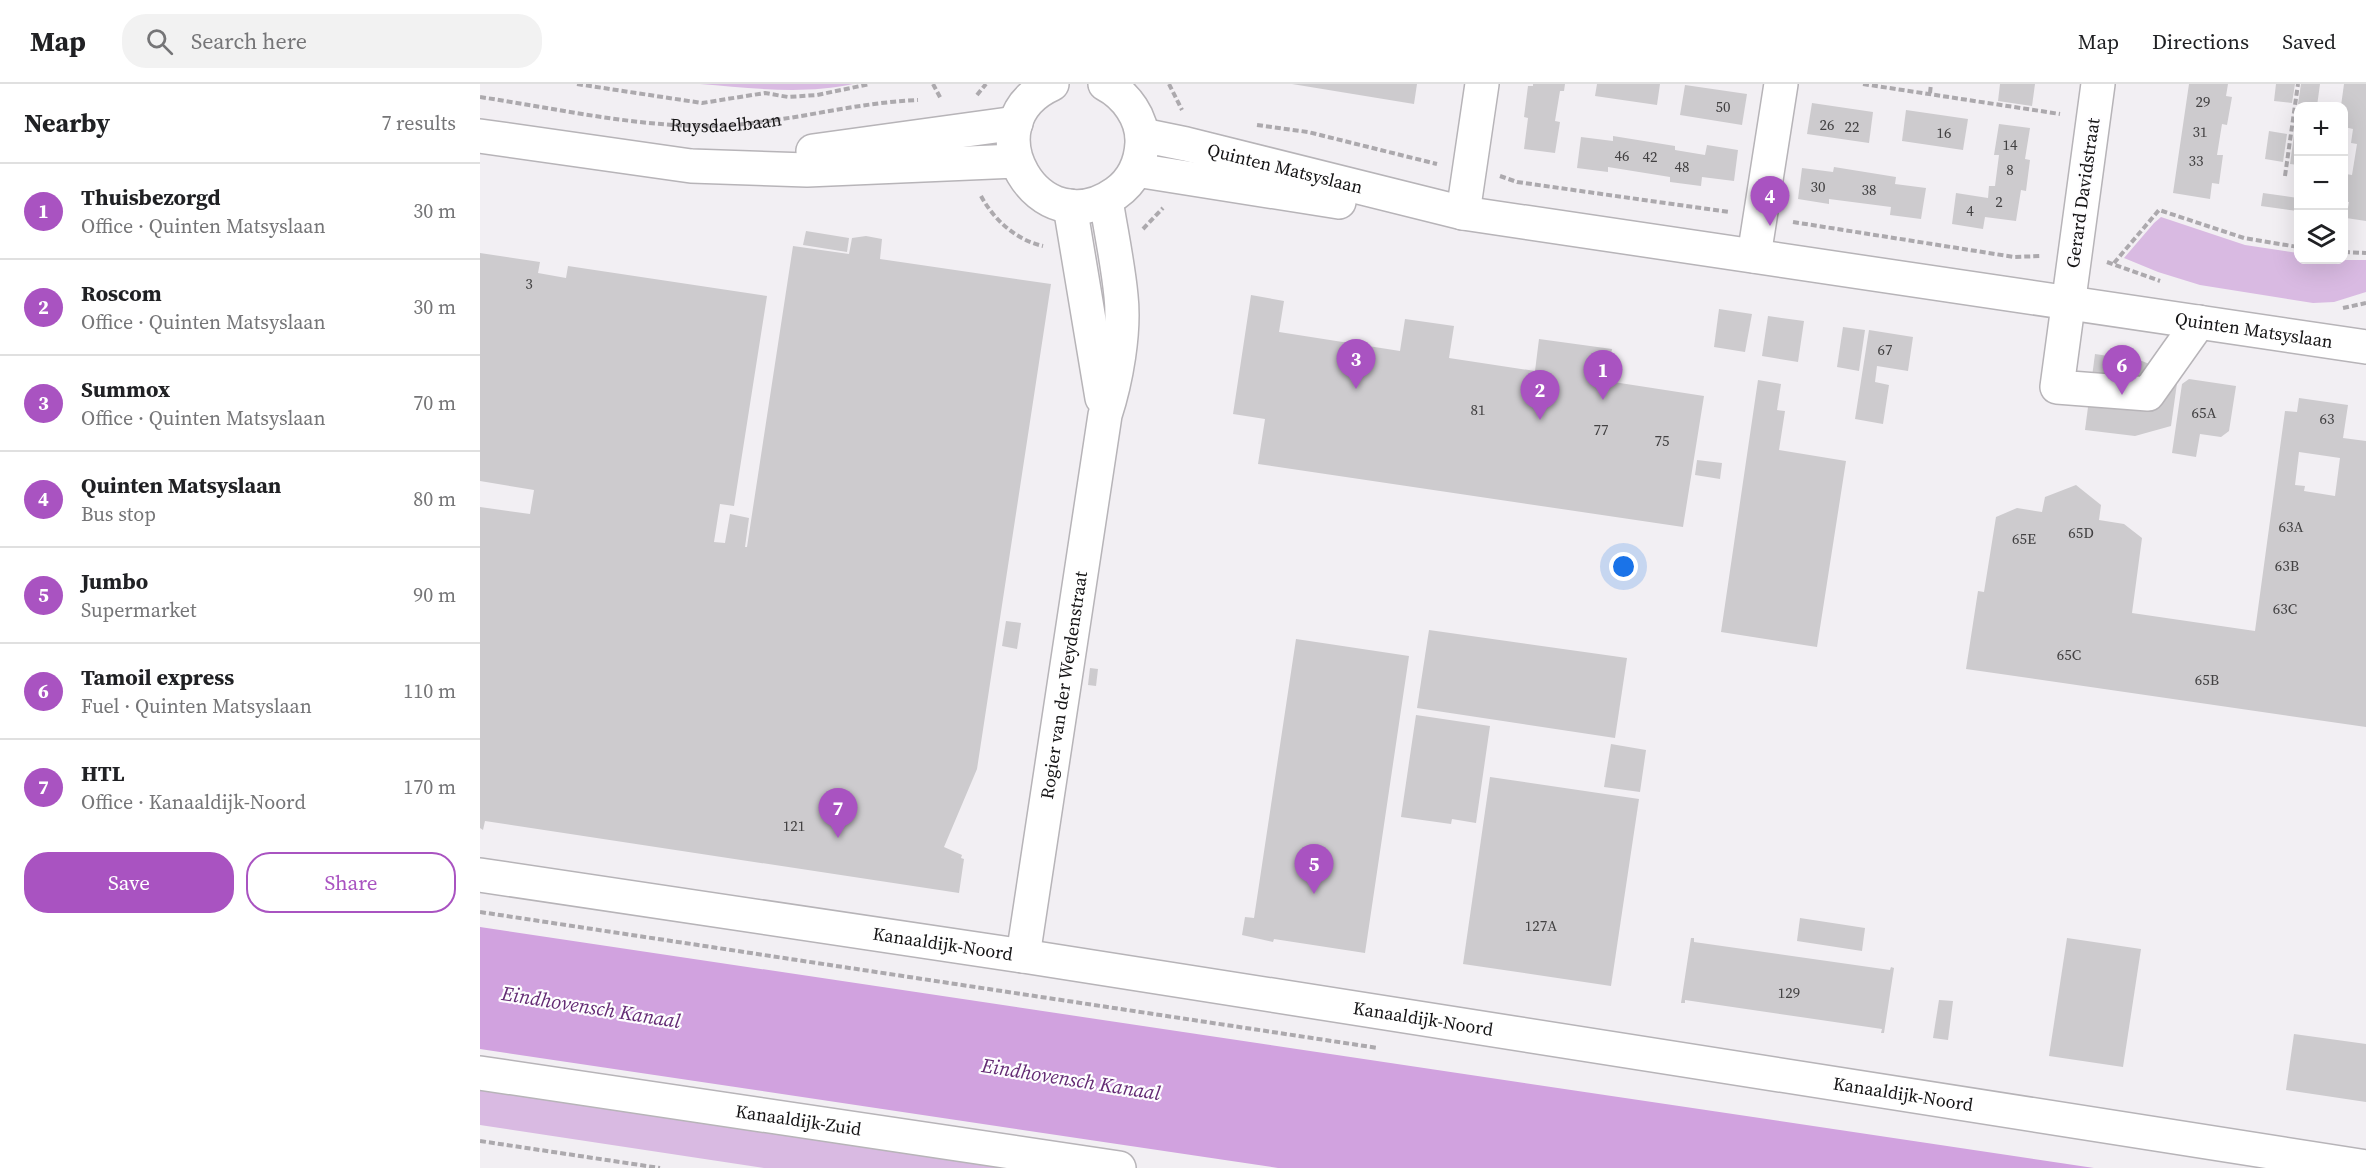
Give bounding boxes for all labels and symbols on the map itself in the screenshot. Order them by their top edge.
house number: 29 [2195,91,2211,112]
house number: 50 [1715,96,1731,117]
street label: Ruysdaelbaan [669,106,783,138]
house number: 26 [1819,114,1835,135]
house number: 22 [1844,116,1860,137]
street label: Gerard Davidstraat [2060,116,2105,270]
house number: 31 [2192,121,2208,142]
house number: 16 [1936,122,1952,143]
house number: 14 [2002,134,2018,155]
street label: Quinten Matsyslaan [1205,137,1366,200]
house number: 46 [1614,145,1630,166]
house number: 42 [1642,146,1658,167]
house number: 33 [2188,150,2204,171]
house number: 48 [1674,156,1690,177]
house number: 8 [2006,159,2014,180]
pin: 4 [1750,176,1790,226]
house number: 30 [1810,176,1826,197]
house number: 38 [1861,179,1877,200]
house number: 2 [1995,191,2003,212]
house number: 4 [1966,200,1974,221]
house number: 3 [525,273,533,294]
street label: Quinten Matsyslaan [2173,306,2335,354]
house number: 67 [1877,339,1893,360]
pin: 3 [1336,340,1376,389]
pin: 6 [2102,346,2142,395]
pin: 1 [1584,350,1622,400]
pin: 2 [1520,370,1560,420]
house number: 81 [1470,399,1486,420]
house number: 65A [2192,402,2217,423]
house number: 63 [2319,408,2335,429]
house number: 77 [1593,419,1609,440]
house number: 75 [1654,430,1670,451]
house number: 63A [2279,516,2304,537]
house number: 65D [2068,522,2094,543]
house number: 65E [2012,528,2036,549]
your location [1609,552,1638,581]
house number: 63B [2275,555,2299,576]
street label: Rogier van der Weydenstraat [1034,569,1093,801]
house number: 63C [2273,598,2297,619]
house number: 65C [2057,644,2081,665]
house number: 65B [2195,669,2219,690]
pin: 7 [818,788,858,838]
house number: 121 [783,815,805,836]
pin: 5 [1294,844,1334,894]
house number: 127A [1525,915,1557,936]
street label: Kanaaldijk-Noord [871,921,1015,966]
water label: Eindhovensch Kanaal [499,979,683,1035]
house number: 129 [1778,982,1800,1003]
street label: Kanaaldijk-Noord [1351,995,1495,1042]
water label: Eindhovensch Kanaal [979,1051,1163,1107]
street label: Kanaaldijk-Noord [1831,1070,1975,1117]
street label: Kanaaldijk-Zuid [734,1098,863,1142]

